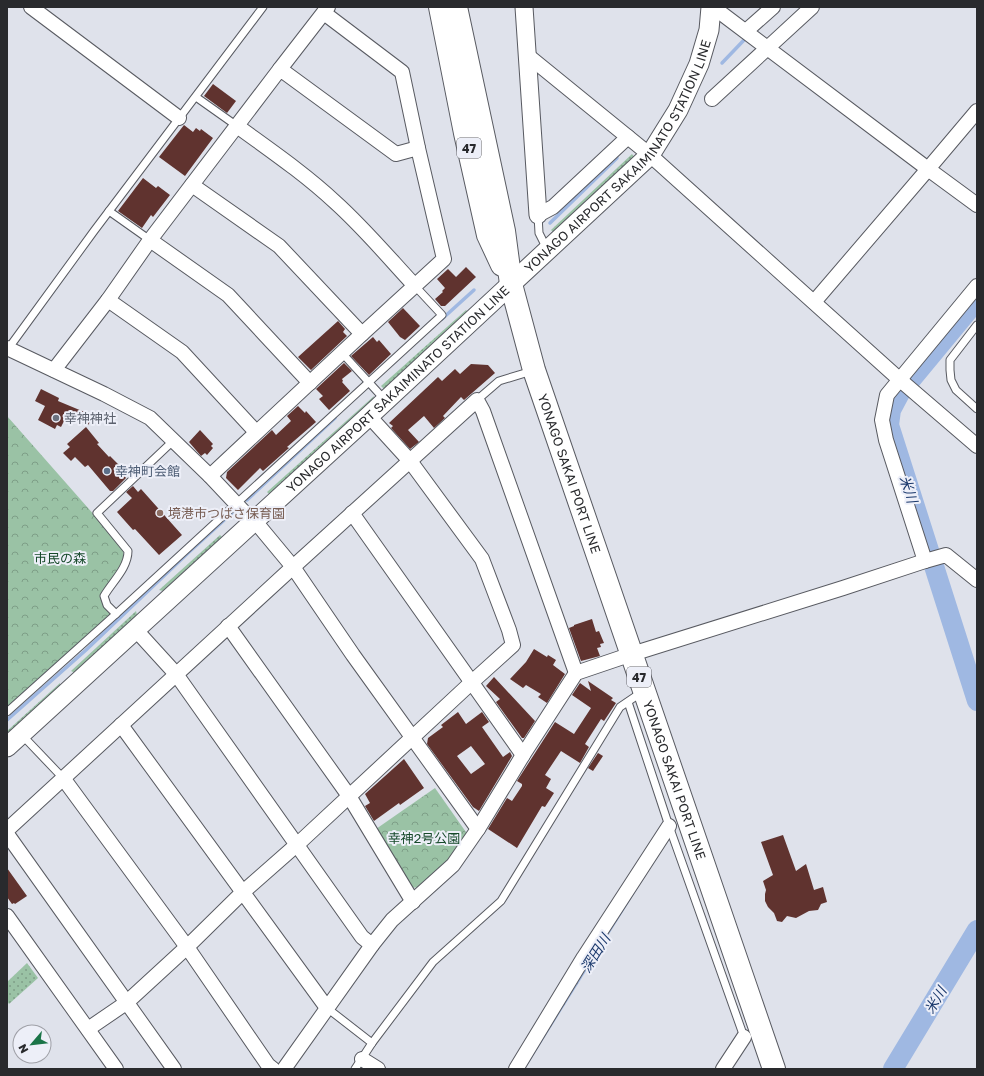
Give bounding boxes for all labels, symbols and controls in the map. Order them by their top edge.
street label: YONAGO AIRPORT SAKAIMINATO STATION LINE [521,38,714,276]
road number: 47 [457,138,481,158]
street label: YONAGO AIRPORT SAKAIMINATO STATION LINE [283,282,512,496]
street label: YONAGO SAKAI PORT LINE [535,392,604,555]
place label: 幸神神社 [64,410,116,426]
marker: 幸神神社 [51,413,61,423]
place label: 幸神町会館 [115,463,180,479]
marker: 幸神町会館 [102,466,112,476]
water label: 米川 [897,473,922,507]
place label: 境港市つばさ保育園 [168,505,285,521]
marker: 境港市つばさ保育園 [155,508,165,518]
park label: 市民の森 [34,550,86,566]
road number: 47 [627,667,651,687]
street label: YONAGO SAKAI PORT LINE [640,698,710,862]
park label: 幸神2号公園 [388,830,460,846]
water label: 深田川 [577,929,614,975]
water label: 米川 [921,982,951,1016]
north arrow [12,1024,52,1064]
text: N [15,1042,30,1056]

